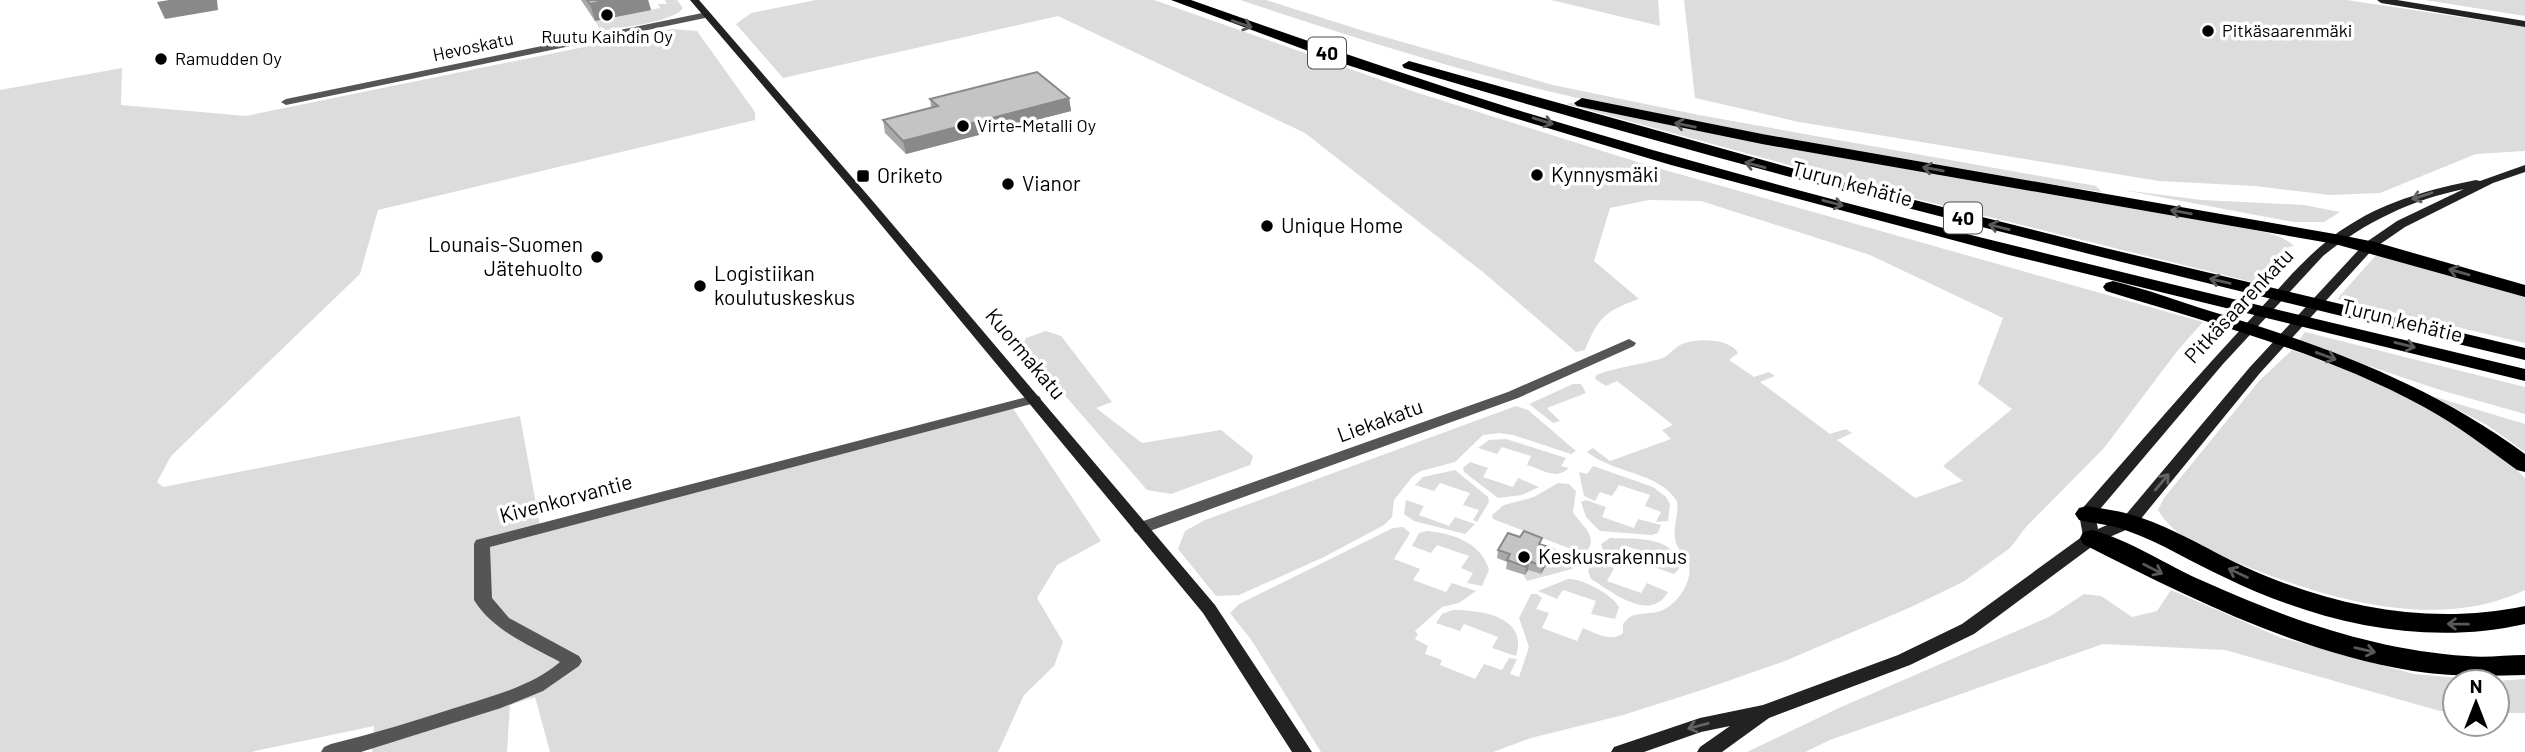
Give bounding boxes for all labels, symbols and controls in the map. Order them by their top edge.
marker: Ruutu Kaihdin Oy [599,7,615,23]
one-way arrow [1231,18,1253,31]
place label: Pitkäsaarenmäki [2222,19,2352,41]
marker: Pitkäsaarenmäki [2200,23,2216,39]
place label: Ruutu Kaihdin Oy [541,25,673,47]
street label: Hevoskatu [430,27,515,65]
road number: 40 [1308,38,1346,68]
place label: Ramudden Oy [175,47,282,69]
marker: Ramudden Oy [153,51,169,67]
place label: Virte-Metalli Oy [977,114,1096,136]
one-way arrow [1531,115,1554,128]
marker: Virte-Metalli Oy [955,118,971,134]
one-way arrow [1674,118,1697,131]
street label: Turun kehätie [1789,154,1916,211]
one-way arrow [1745,157,1767,170]
place label: Kynnysmäki [1551,161,1659,186]
place label: Oriketo [877,162,943,187]
one-way arrow [1922,162,1945,175]
marker: Kynnysmäki [1529,167,1545,183]
marker: Oriketo [855,168,871,184]
place label: Vianor [1022,170,1081,195]
marker: Vianor [1000,176,1016,192]
one-way arrow [2412,190,2434,203]
one-way arrow [1821,197,1844,210]
road number: 40 [1944,202,1982,233]
one-way arrow [2170,205,2193,218]
place label: Unique Home [1281,212,1403,237]
marker: Unique Home [1259,218,1275,234]
one-way arrow [1989,220,2011,233]
place label: Lounais-Suomen Jätehuolto [428,231,583,280]
street label: Pitkäsaarenkatu [2178,242,2297,368]
marker: Lounais-Suomen Jätehuolto [589,249,605,265]
place label: Logistiikan koulutuskeskus [714,260,855,309]
one-way arrow [2449,265,2471,278]
one-way arrow [2209,274,2232,288]
marker: Logistiikan koulutuskeskus [692,278,708,294]
street label: Turun kehätie [2339,292,2466,347]
street label: Kuormakatu [981,302,1071,404]
one-way arrow [2393,339,2416,352]
one-way arrow [2314,351,2336,363]
street label: Liekakatu [1333,393,1426,447]
street label: Kivenkorvantie [497,468,635,527]
one-way arrow [2154,473,2170,491]
place label: Keskusrakennus [1538,543,1687,568]
marker: Keskusrakennus [1516,549,1532,565]
one-way arrow [2142,562,2163,576]
one-way arrow [2228,566,2249,580]
one-way arrow [2447,617,2470,631]
one-way arrow [2353,644,2375,657]
north arrow [2441,668,2511,738]
text: N [2470,674,2482,697]
one-way arrow [1687,720,1710,733]

